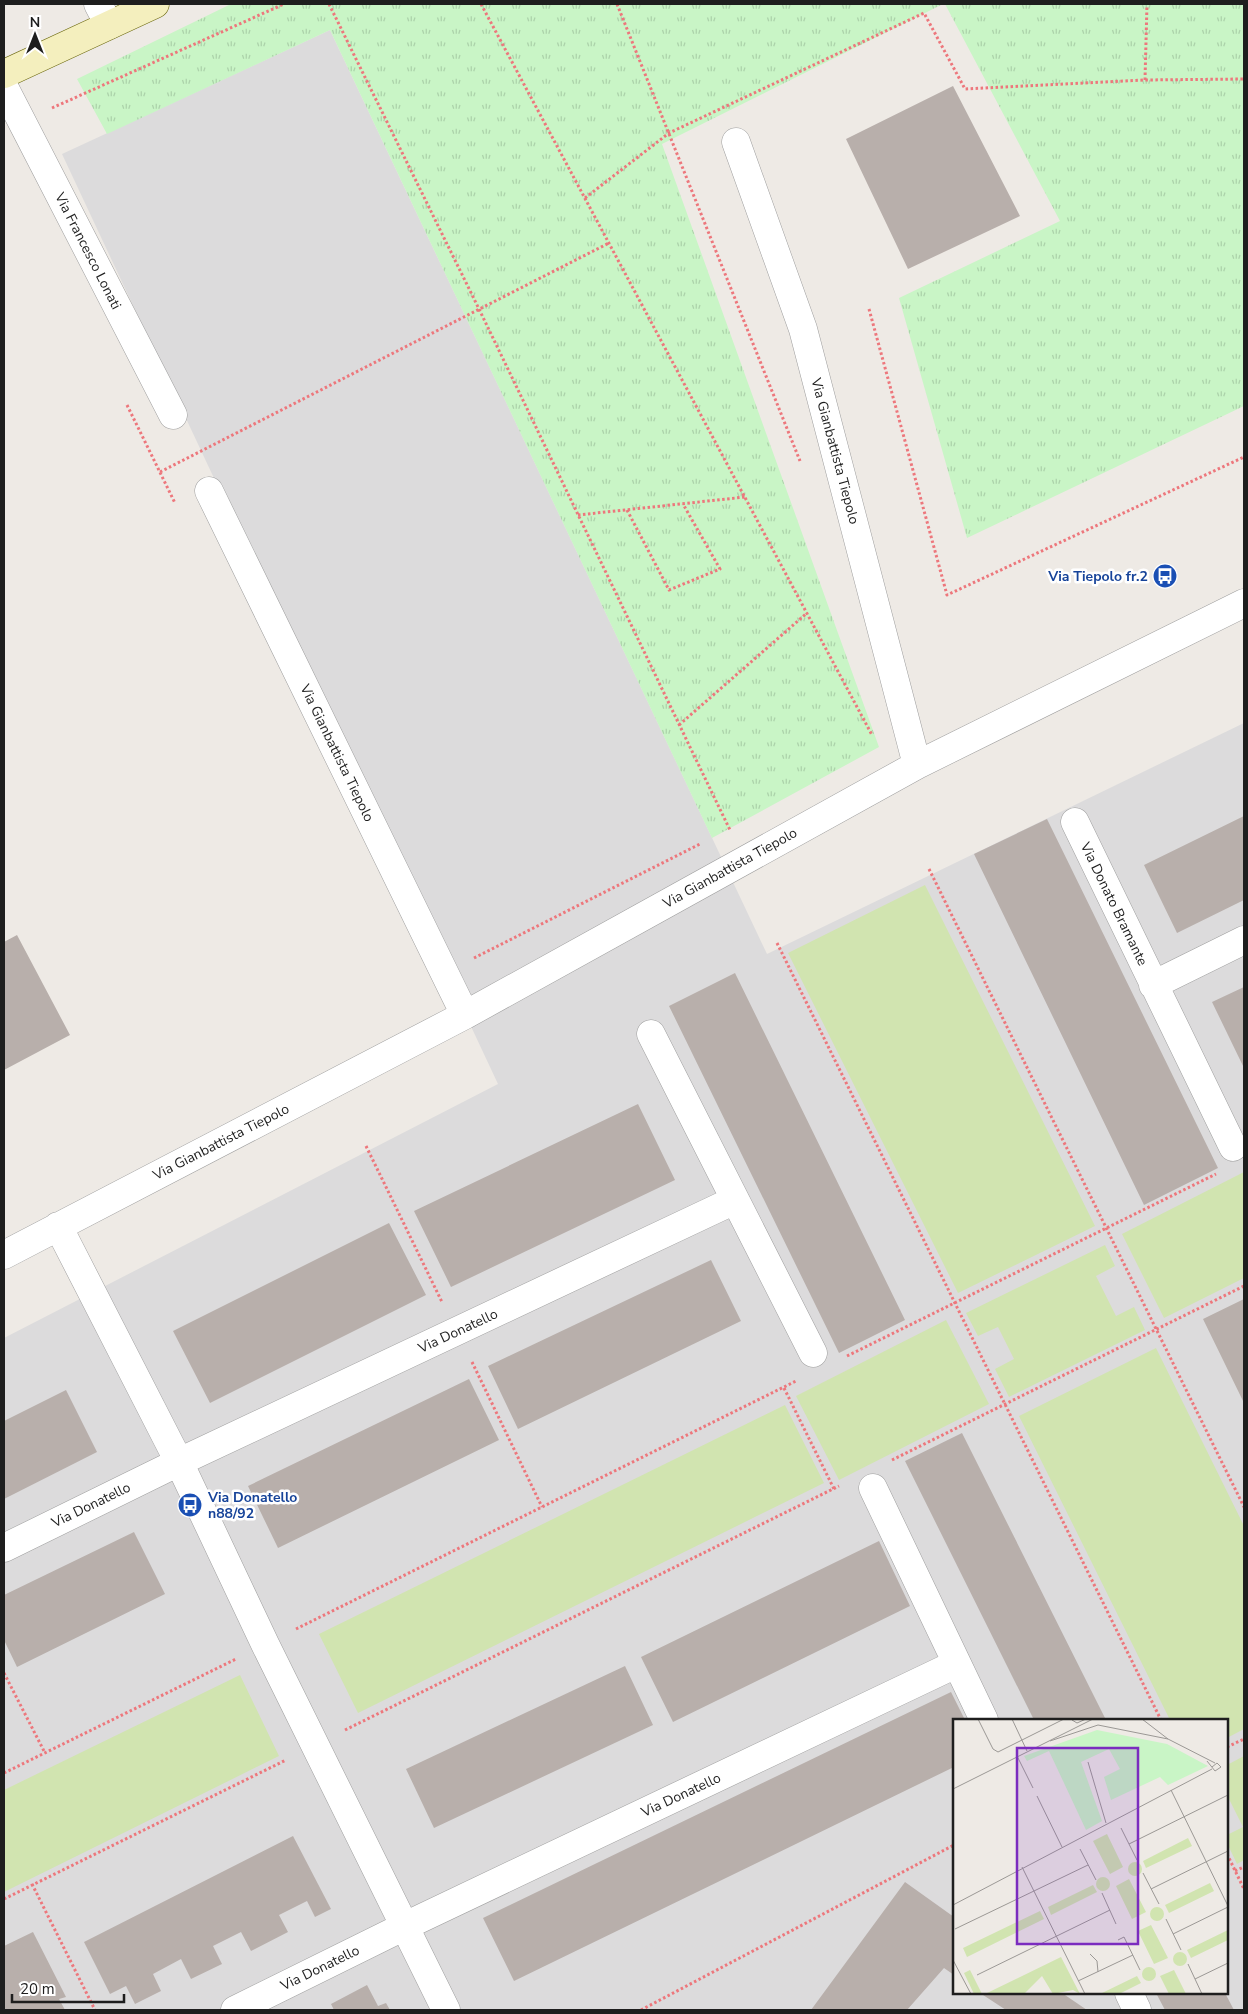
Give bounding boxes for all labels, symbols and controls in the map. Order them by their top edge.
north arrow [10,10,60,60]
text: N [30,13,40,32]
street label: Via Francesco Lonati [50,188,126,313]
street label: Via Gianbattista Tiepolo [806,375,864,526]
bus stop icon: Via Tiepolo fr.2 [1152,563,1178,589]
place label: Via Tiepolo fr.2 [1047,567,1148,586]
street label: Via Gianbattista Tiepolo [295,680,379,825]
street label: Via Gianbattista Tiepolo [659,823,801,913]
street label: Via Donato Bramante [1075,838,1152,969]
street label: Via Gianbattista Tiepolo [149,1099,293,1185]
street label: Via Donatello [414,1304,501,1358]
street label: Via Donatello [47,1478,134,1533]
place label: Via Donatello n88/92 [207,1488,297,1523]
bus stop icon: Via Donatello n88/92 [177,1492,203,1518]
inset map [953,1719,1228,1994]
street label: Via Donatello [637,1768,724,1822]
street label: Via Donatello [276,1941,363,1996]
scale bar [12,1972,125,2004]
text: 20 m [20,1979,55,1999]

